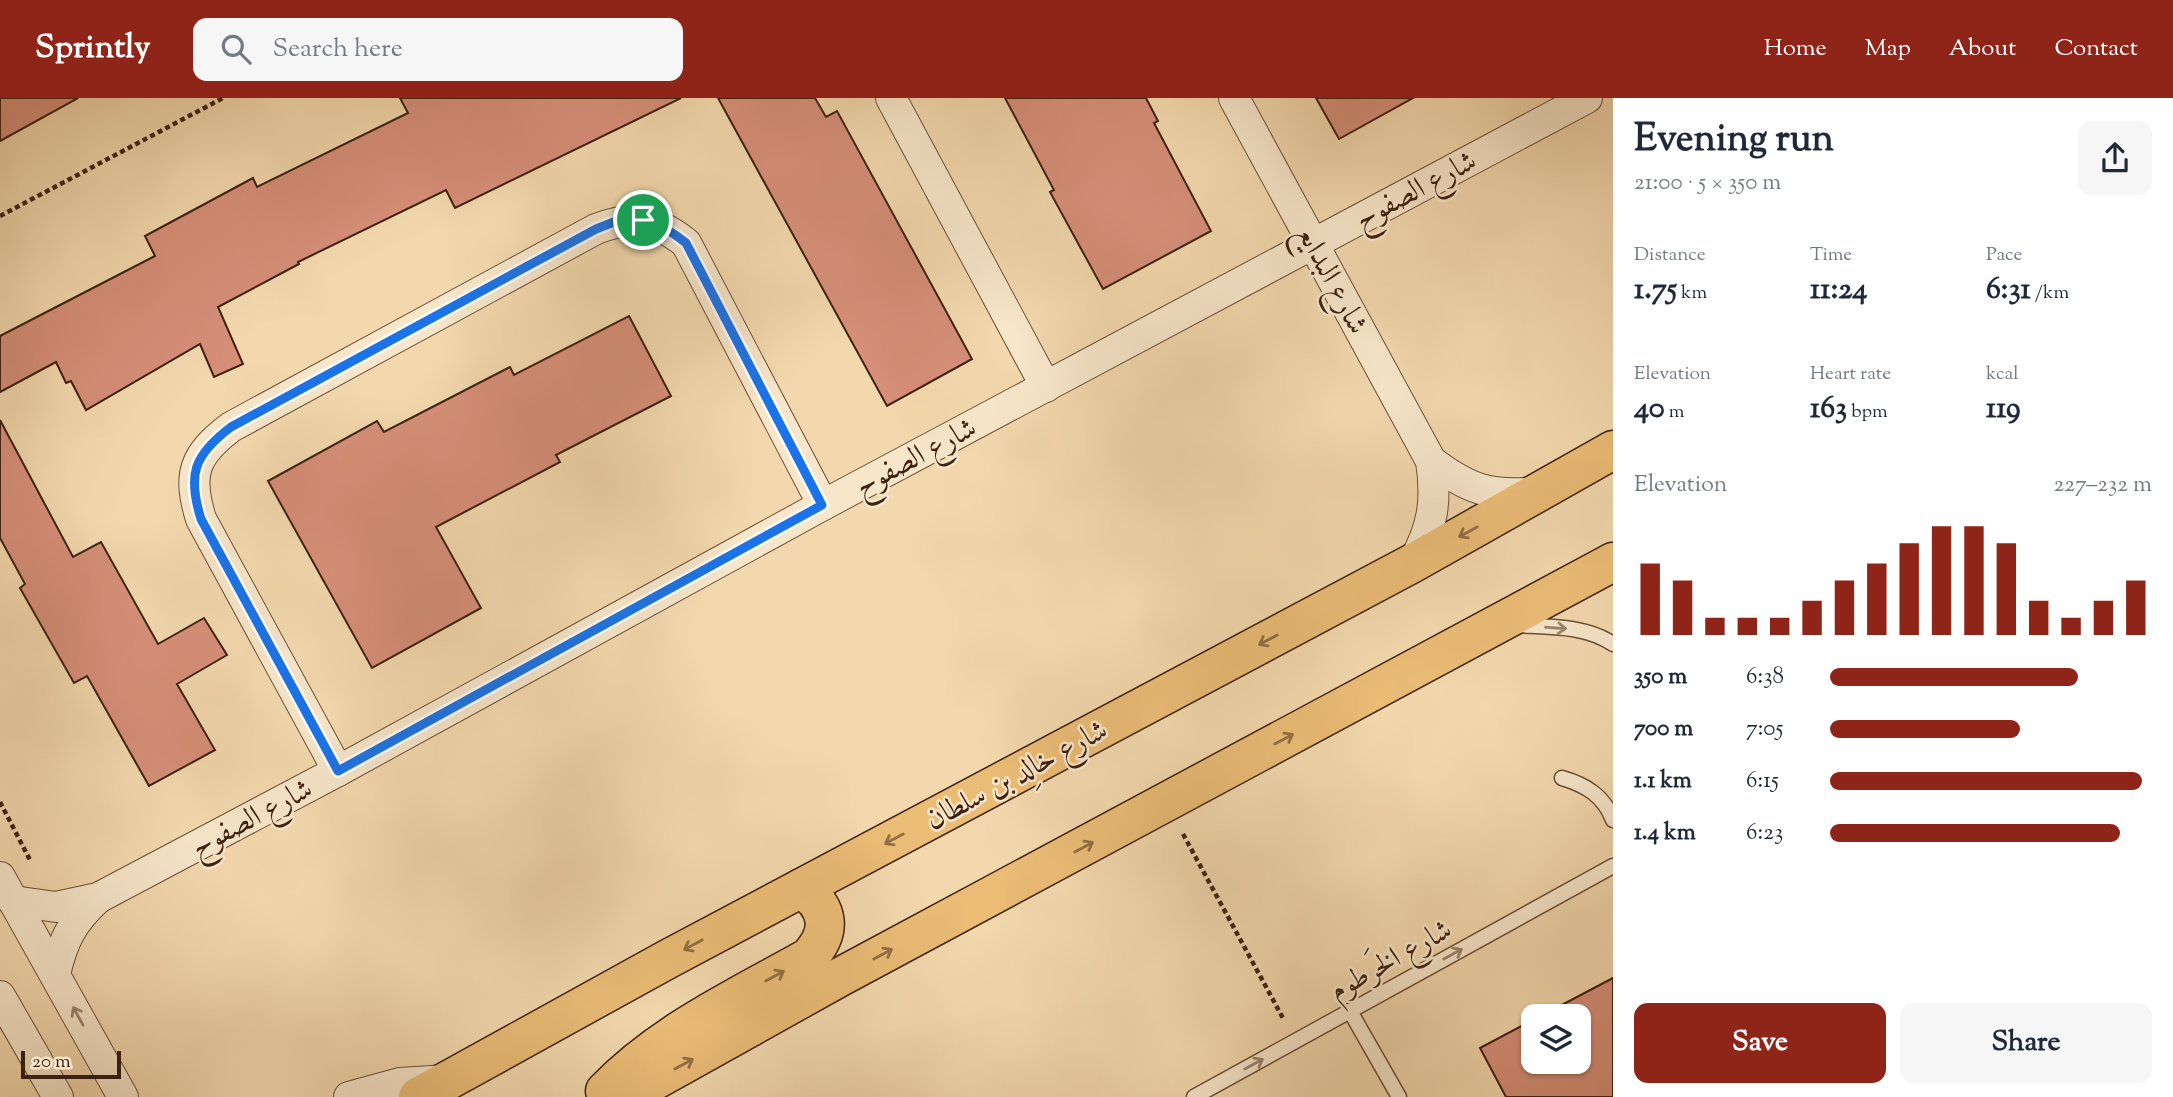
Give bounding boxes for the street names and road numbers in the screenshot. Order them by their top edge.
street label: شارع الصفوح [1347,141,1486,243]
street label: شارع البدايع [1281,218,1378,344]
street label: شارع الصفوح [847,408,986,510]
street label: شارع خالِد بن سلطان [918,710,1117,843]
street label: شارع الصفوح [183,769,322,871]
street label: شارع الخَرطوم [1320,907,1462,1014]

